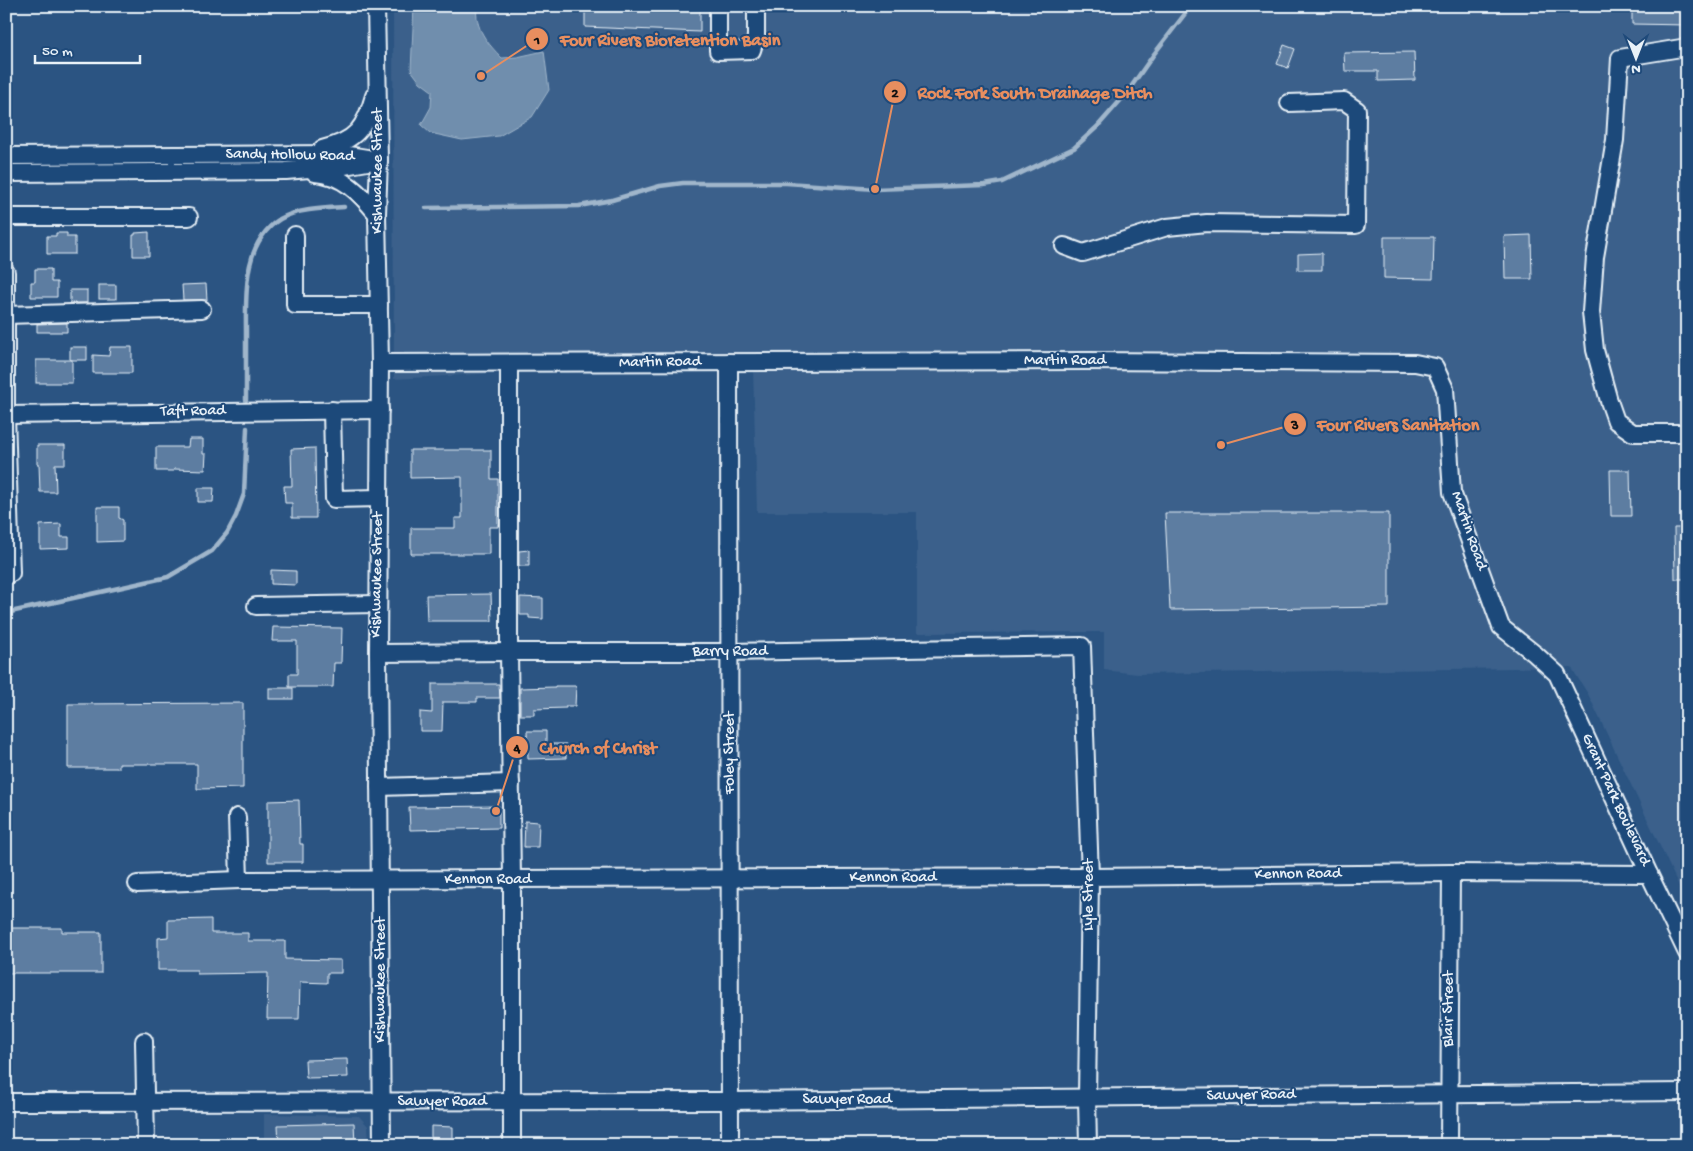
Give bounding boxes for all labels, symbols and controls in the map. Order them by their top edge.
callout: Four Rivers Bioretention Basin [525,22,790,55]
text: Four Rivers Bioretention Basin [559,31,781,52]
scale bar [35,32,140,64]
text: 1 [533,32,540,50]
north arrow [1610,32,1660,82]
text: 50 m [42,43,73,61]
text: N [1631,60,1641,77]
callout: Rock Fork South Drainage Ditch [882,75,1162,108]
text: Rock Fork South Drainage Ditch [917,84,1153,105]
text: 2 [891,85,899,103]
street label: Kishwaukee Street [369,107,388,234]
street label: Sandy Hollow Road [225,145,356,167]
street label: Martin Road [1024,352,1108,371]
street label: Martin Road [619,353,703,373]
street label: Taft Road [159,402,227,422]
callout: Four Rivers Sanitation [1282,407,1490,440]
text: Four Rivers Sanitation [1316,416,1480,437]
text: 3 [1290,417,1299,435]
street label: Martin Road [1446,489,1491,574]
street label: Kishwaukee Street [367,511,389,638]
street label: Barry Road [692,643,769,662]
street label: Foley Street [721,710,740,795]
callout: Church of Christ [505,730,667,763]
street label: Grant Park Boulevard [1576,731,1655,871]
text: Church of Christ [538,739,658,760]
text: 4 [512,740,521,758]
street label: Lyle Street [1080,858,1099,931]
street label: Kennon Road [1254,865,1343,885]
street label: Kennon Road [850,869,938,888]
street label: Kennon Road [445,871,533,890]
street label: Kishwaukee Street [372,916,391,1043]
street label: Blair Street [1440,969,1459,1048]
street label: Sawyer Road [1206,1086,1297,1106]
street label: Sawyer Road [802,1091,893,1110]
street label: Sawyer Road [397,1093,488,1112]

